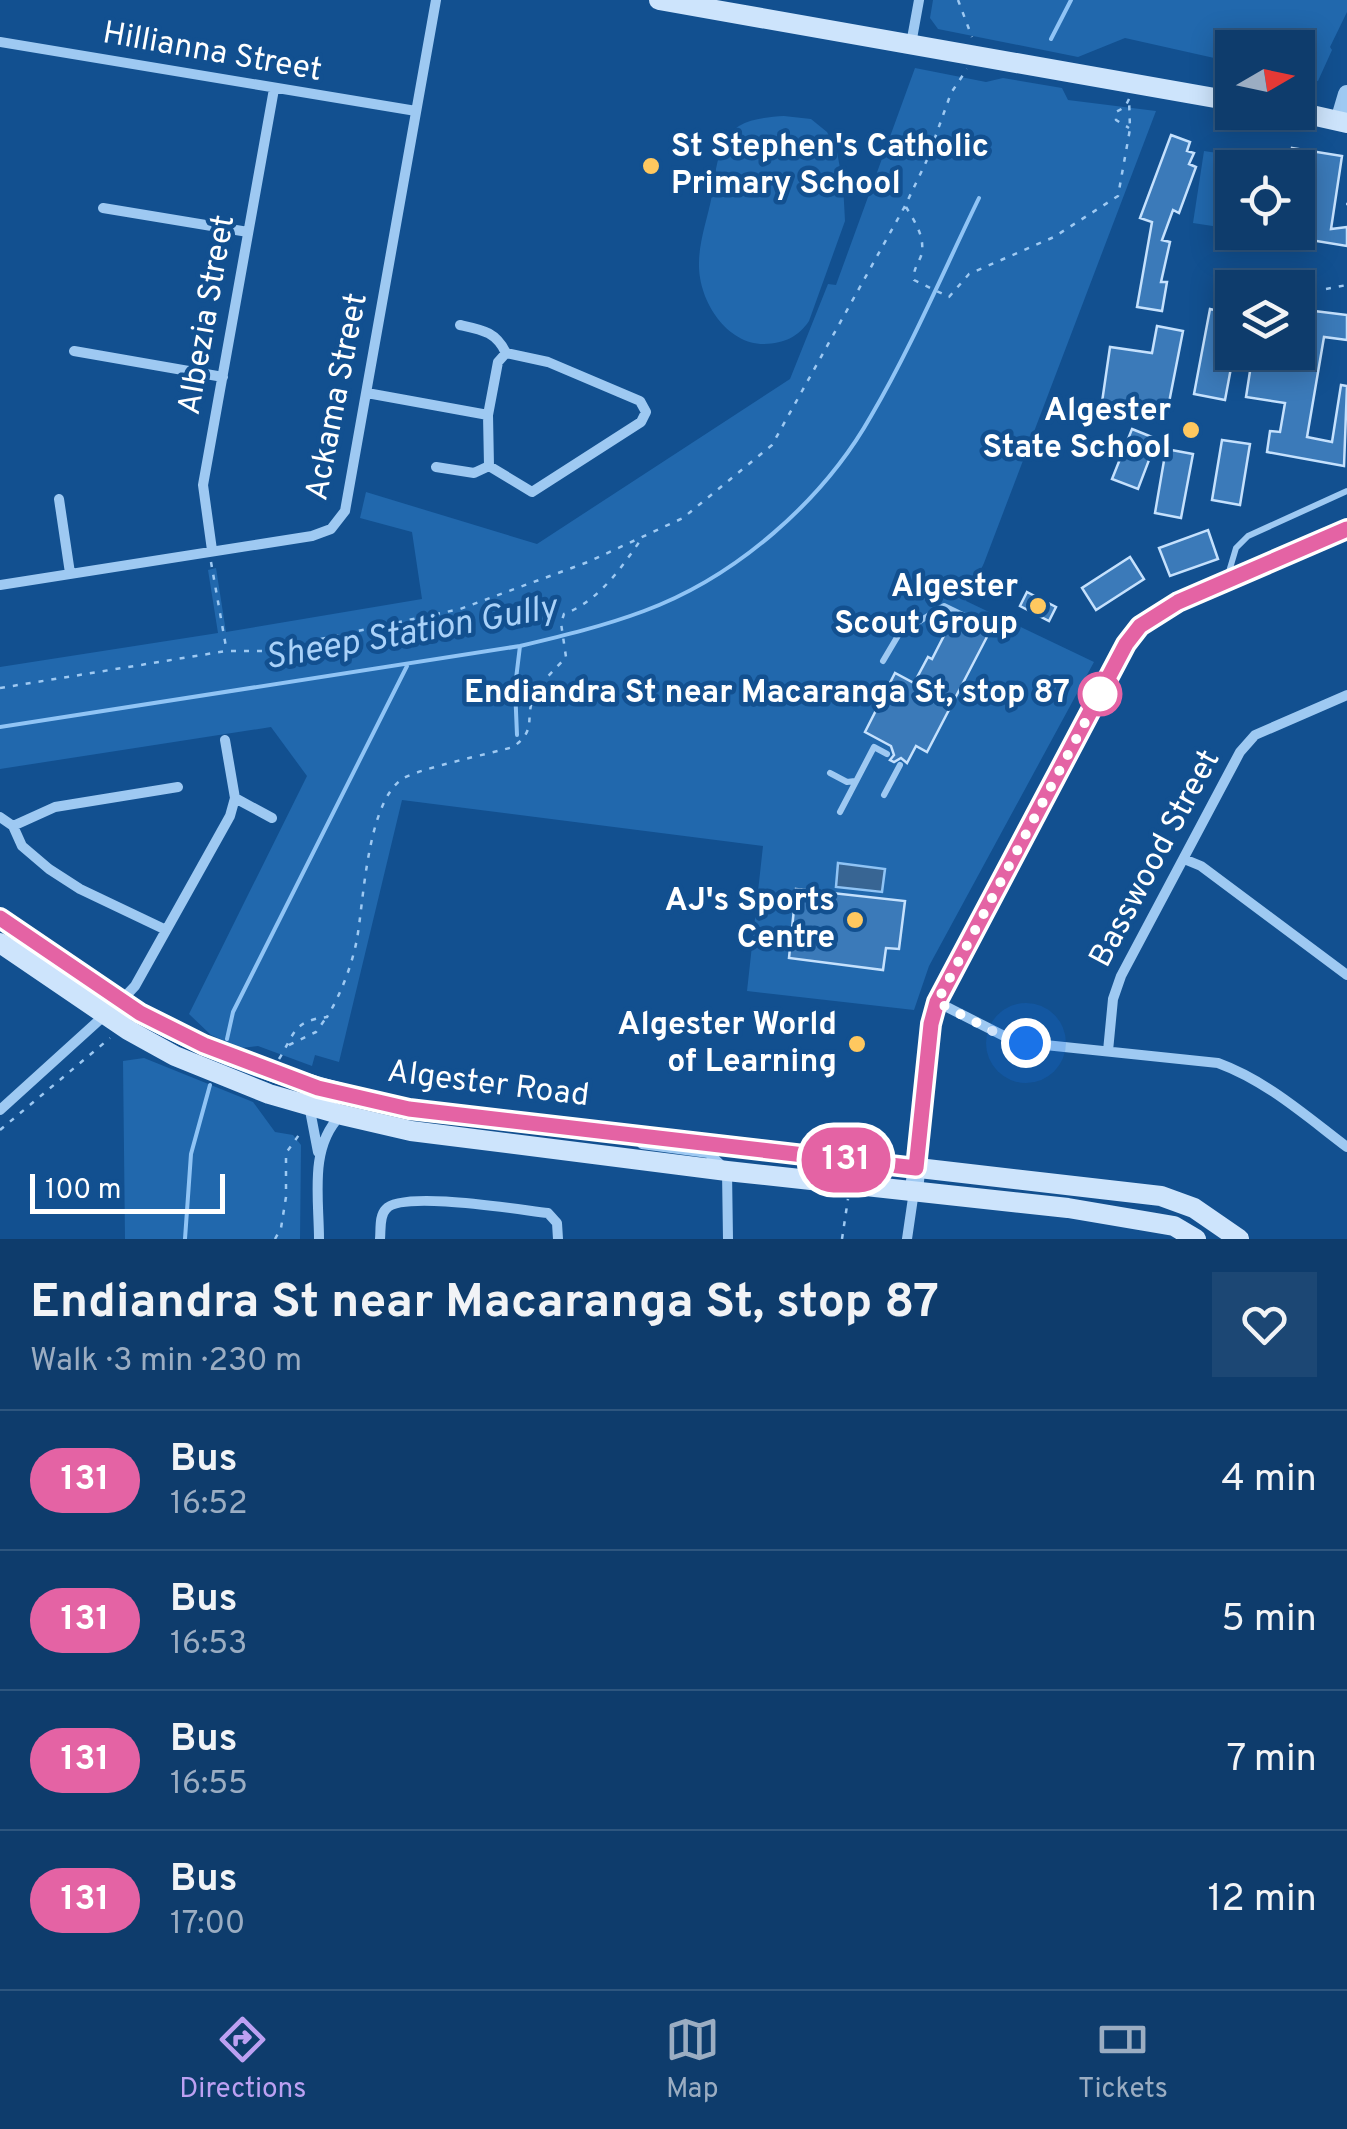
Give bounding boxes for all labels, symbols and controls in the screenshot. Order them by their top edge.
street label: Hillianna Street [99,14,325,92]
north arrow [1215,30,1315,130]
map controls [1215,30,1315,370]
place label: St Stephen's Catholic Primary School [671,128,989,205]
button: locate [1215,150,1315,250]
marker: St Stephen's Catholic Primary School [640,155,662,177]
street label: Albezia Street [171,212,245,418]
button: layers [1215,270,1315,370]
street label: Ackama Street [298,290,378,504]
place label: Algester State School [982,392,1171,469]
marker: Algester State School [1180,419,1202,441]
place label: Algester Scout Group [834,568,1018,645]
water label: Sheep Station Gully [262,586,562,681]
marker: Algester Scout Group [1027,595,1049,617]
marker: Endiandra St near Macaranga St, stop 87 [1079,673,1121,715]
place label: Endiandra St near Macaranga St, stop 87 [464,674,1070,714]
street label: Basswood Street [1082,743,1230,975]
place label: AJ's Sports Centre [665,882,835,959]
marker: AJ's Sports Centre [844,909,866,931]
place label: Algester World of Learning [618,1006,837,1083]
your location [1001,1018,1051,1068]
marker: Algester World of Learning [846,1033,868,1055]
street label: Algester Road [385,1053,591,1117]
line badge: 131 [788,1128,904,1192]
text: 131 [822,1138,870,1182]
scale bar [30,1169,225,1214]
text: 100 m [45,1173,121,1209]
button: heart [1212,1272,1317,1377]
text: Endiandra St near Macaranga St, stop 87 [30,1274,939,1334]
text: Walk · 3 min · 230 m [30,1342,302,1382]
text: Bus [170,1436,237,1485]
text: 4 min [1221,1456,1317,1505]
text: 131 [61,1458,109,1502]
text: 16:52 [170,1485,248,1525]
text: Bus [170,1576,237,1625]
text: 5 min [1221,1596,1317,1645]
text: 131 [61,1598,109,1642]
text: 16:53 [170,1625,247,1665]
text: Bus [170,1716,237,1765]
text: 7 min [1227,1736,1317,1785]
text: 131 [61,1738,109,1782]
text: 16:55 [170,1765,248,1805]
text: Bus [170,1856,237,1905]
text: 12 min [1207,1876,1317,1925]
text: 131 [61,1878,109,1922]
text: 17:00 [170,1905,245,1945]
tab: Directions [179,2012,306,2108]
tab: Map [665,2012,720,2108]
tab: Tickets [1078,2012,1168,2108]

